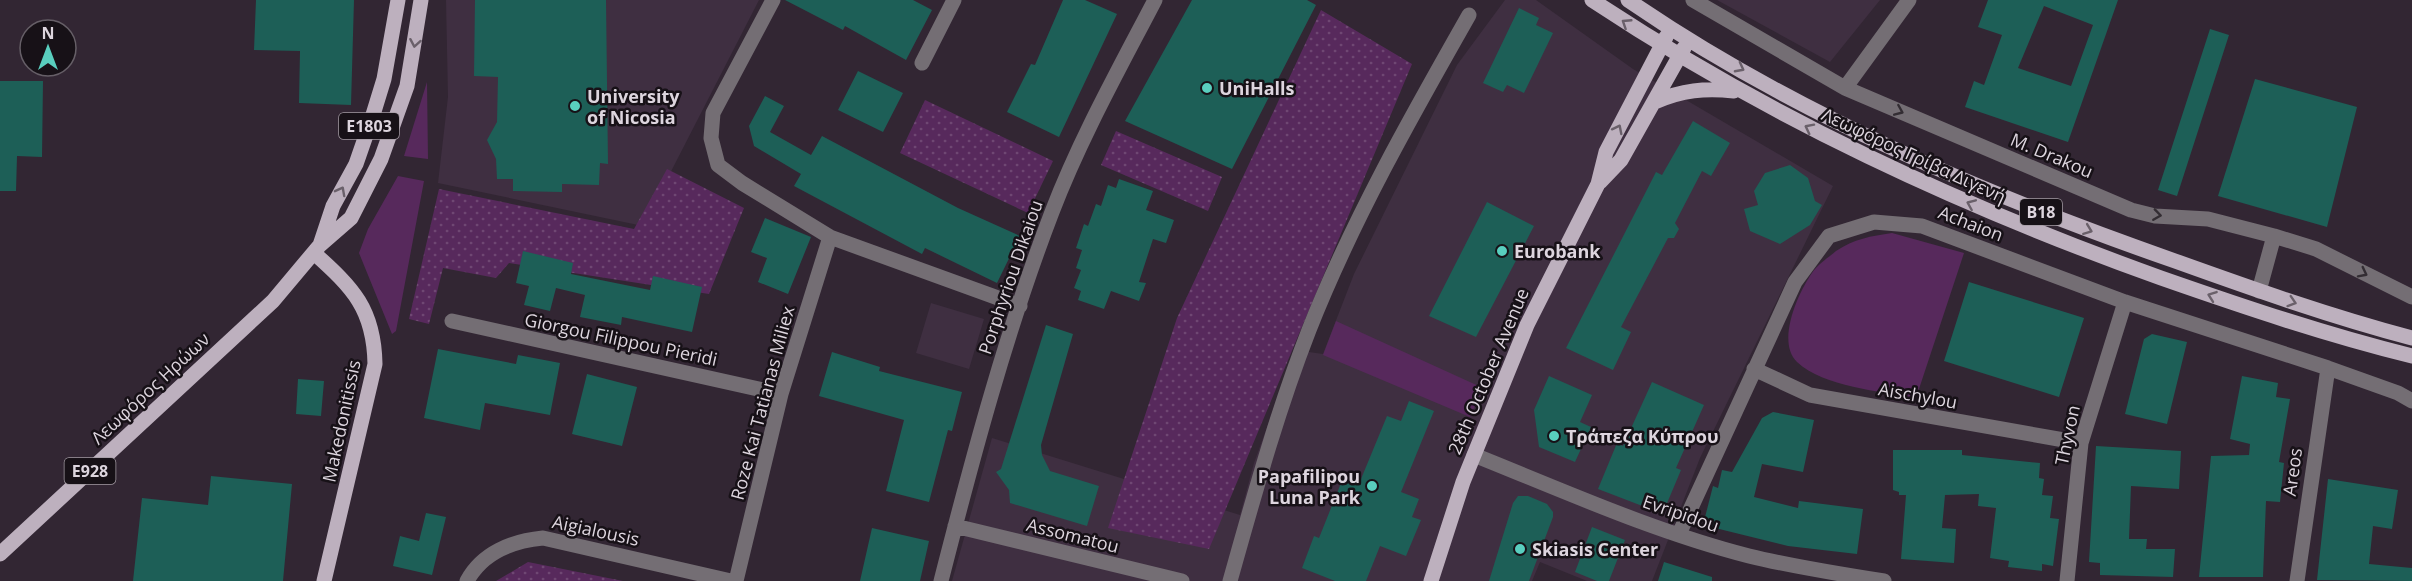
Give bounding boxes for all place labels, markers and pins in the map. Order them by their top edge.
place label: UniHalls [1219,76,1295,100]
marker: UniHalls [1200,81,1214,95]
place label: University of Nicosia [587,84,680,129]
marker: University of Nicosia [568,99,582,113]
place label: Eurobank [1514,239,1601,263]
marker: Eurobank [1495,244,1509,258]
place label: Τράπεζα Κύπρου [1566,424,1719,448]
marker: Τράπεζα Κύπρου [1547,429,1561,443]
place label: Papafilipou Luna Park [1258,464,1361,509]
marker: Papafilipou Luna Park [1365,479,1379,493]
place label: Skiasis Center [1532,537,1658,561]
marker: Skiasis Center [1513,542,1527,556]

